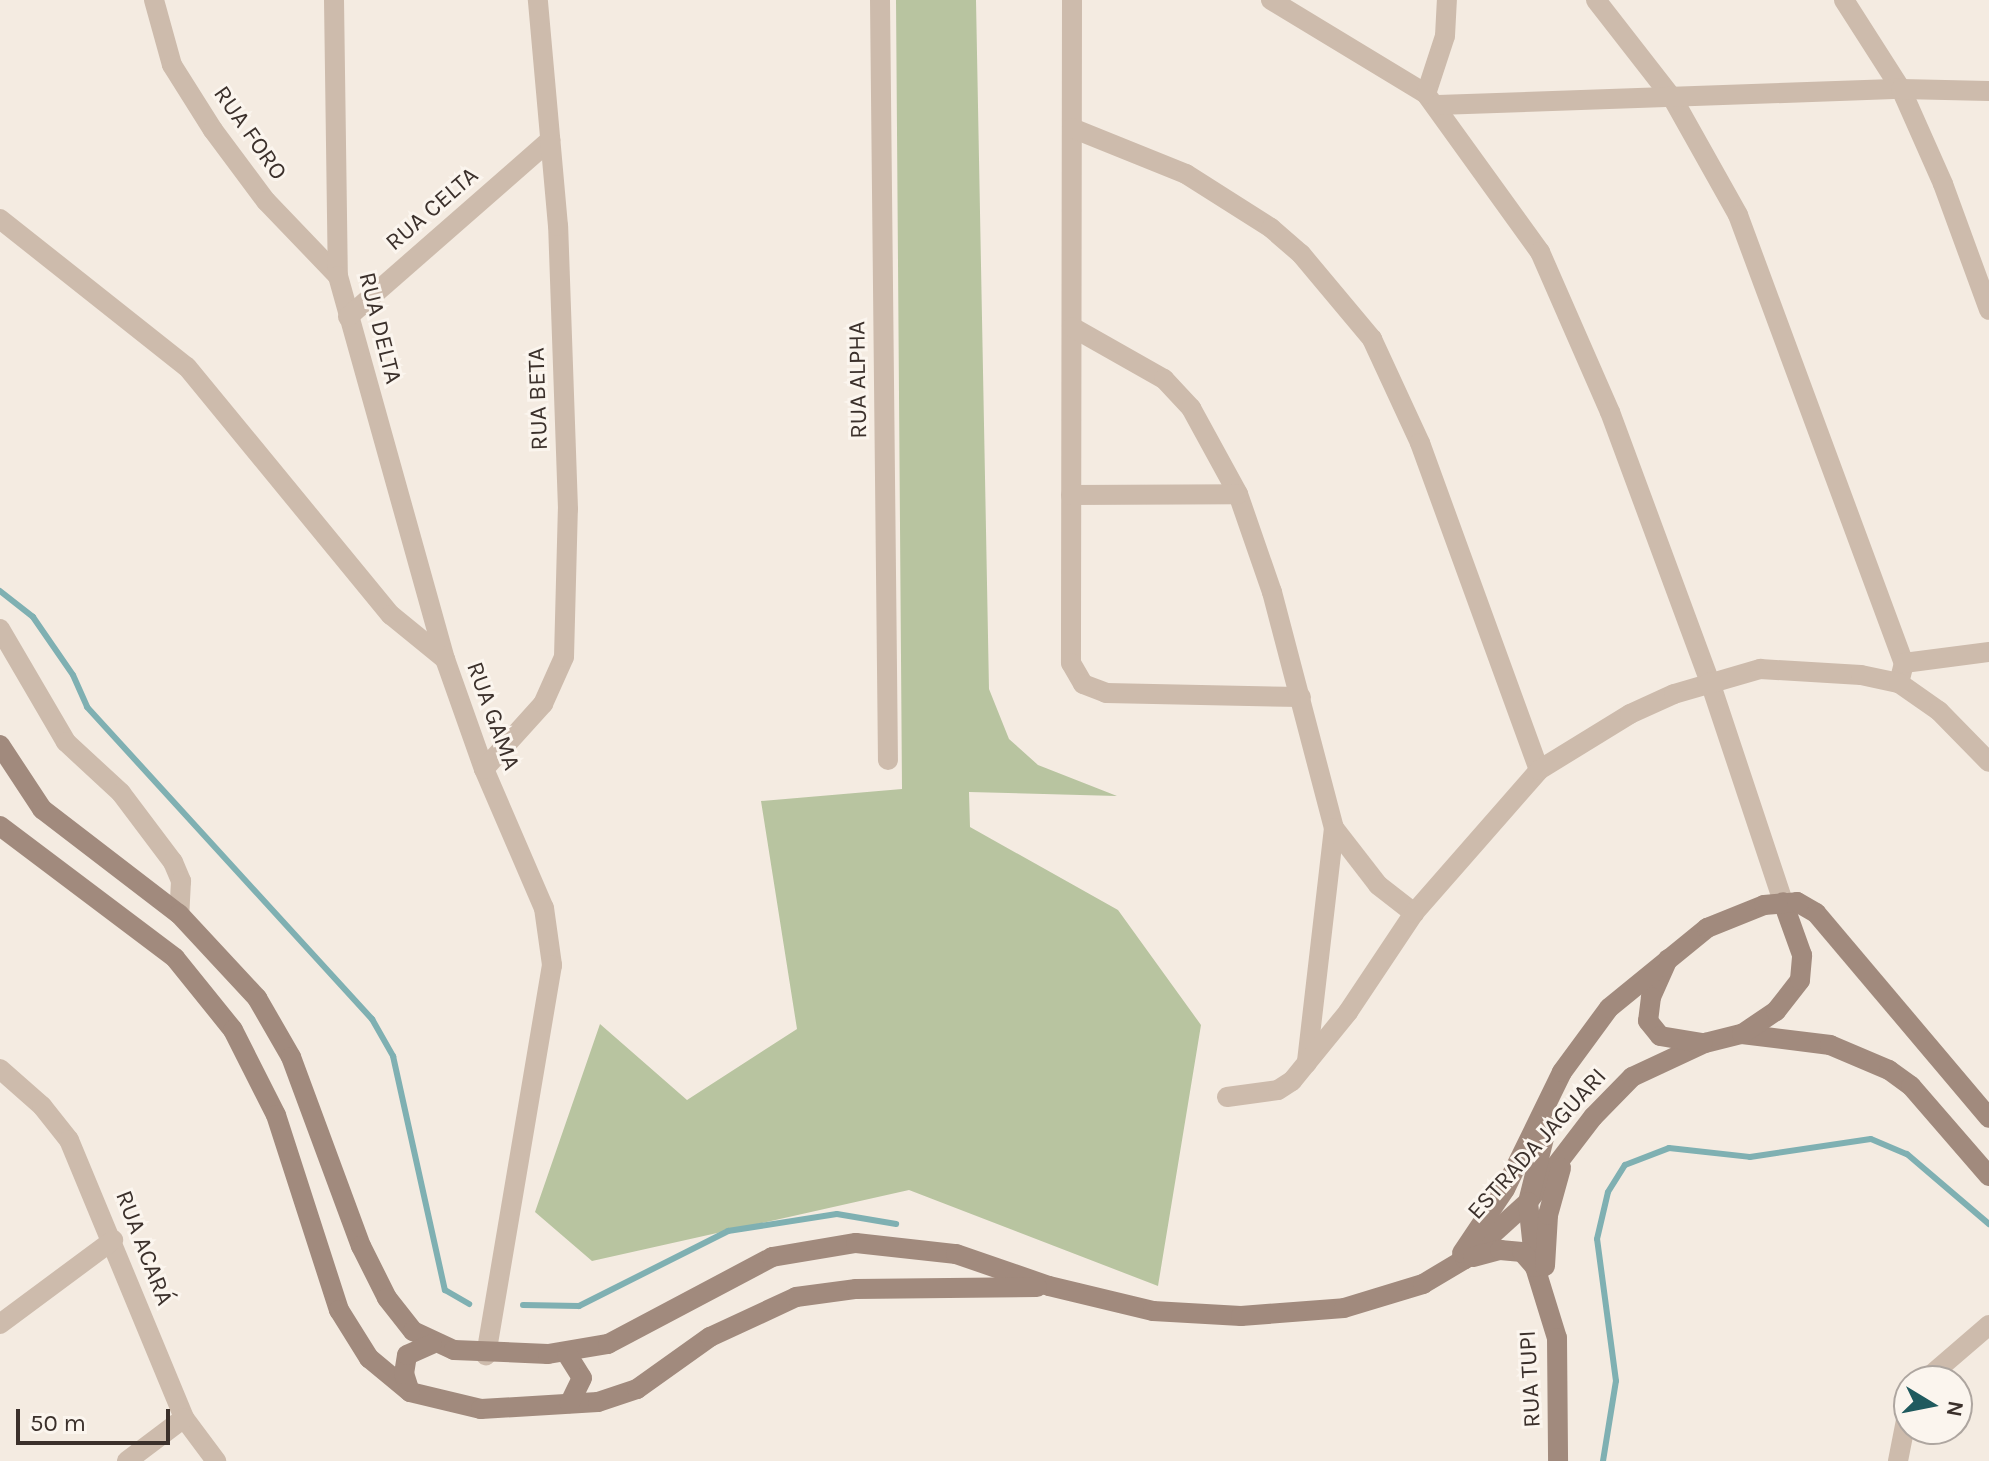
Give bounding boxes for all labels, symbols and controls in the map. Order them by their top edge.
street label: RUA FORO [207,80,293,186]
street label: RUA CELTA [380,161,484,257]
street label: RUA DELTA [352,269,408,387]
street label: RUA ALPHA [843,321,873,439]
street label: RUA BETA [522,347,554,451]
street label: RUA GAMA [460,658,526,774]
street label: ESTRADA JAGUARI [1462,1062,1612,1226]
street label: RUA ACARÁ [109,1187,179,1309]
street label: RUA TUPI [1513,1330,1547,1428]
north arrow [1893,1365,1973,1445]
scale bar [20,1393,174,1443]
text: N [1940,1399,1969,1419]
text: 50 m [30,1409,86,1437]

